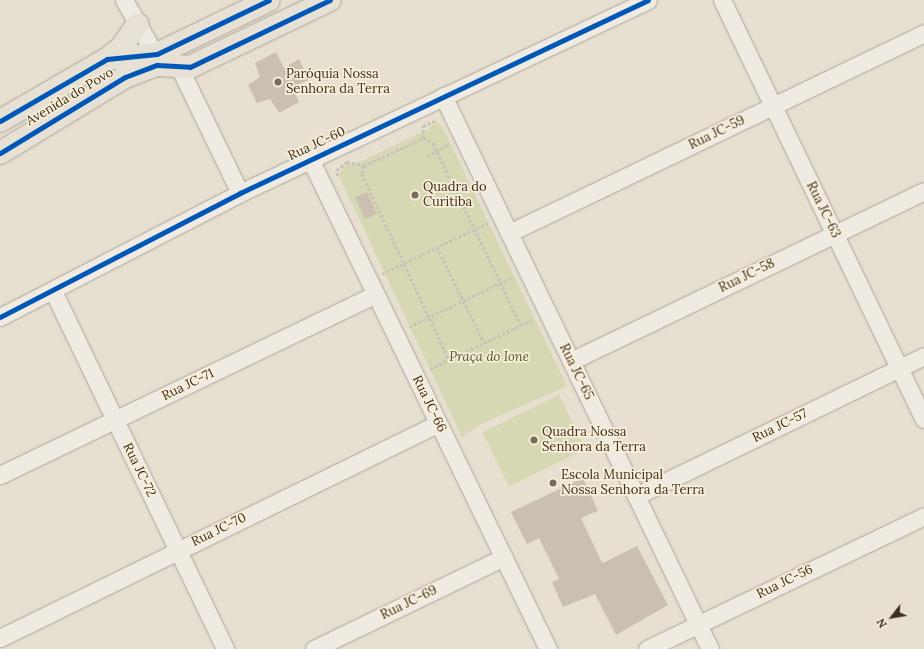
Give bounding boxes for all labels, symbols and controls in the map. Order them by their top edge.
street label: Avenida do Povo [24,65,116,129]
place label: Paróquia Nossa Senhora da Terra [286,67,390,98]
marker: Paróquia Nossa Senhora da Terra [273,77,283,87]
street label: Rua JC-59 [686,113,748,153]
street label: Rua JC-60 [286,124,348,164]
street label: Rua JC-63 [803,179,843,241]
place label: Quadra do Curitiba [423,180,487,211]
marker: Quadra do Curitiba [410,190,420,200]
street label: Rua JC-58 [716,256,778,296]
street label: Rua JC-65 [556,341,596,403]
park label: Praça do Ione [449,349,529,365]
street label: Rua JC-71 [159,366,217,404]
street label: Rua JC-66 [409,373,449,435]
street label: Rua JC-57 [750,406,810,446]
place label: Quadra Nossa Senhora da Terra [542,425,646,456]
marker: Quadra Nossa Senhora da Terra [529,435,539,445]
street label: Rua JC-72 [119,440,159,500]
place label: Escola Municipal Nossa Senhora da Terra [561,468,704,499]
marker: Escola Municipal Nossa Senhora da Terra [548,478,558,488]
street label: Rua JC-70 [189,510,249,550]
street label: Rua JC-56 [754,562,816,602]
street label: Rua JC-69 [378,583,440,623]
north arrow [872,597,912,637]
text: N [874,616,890,630]

